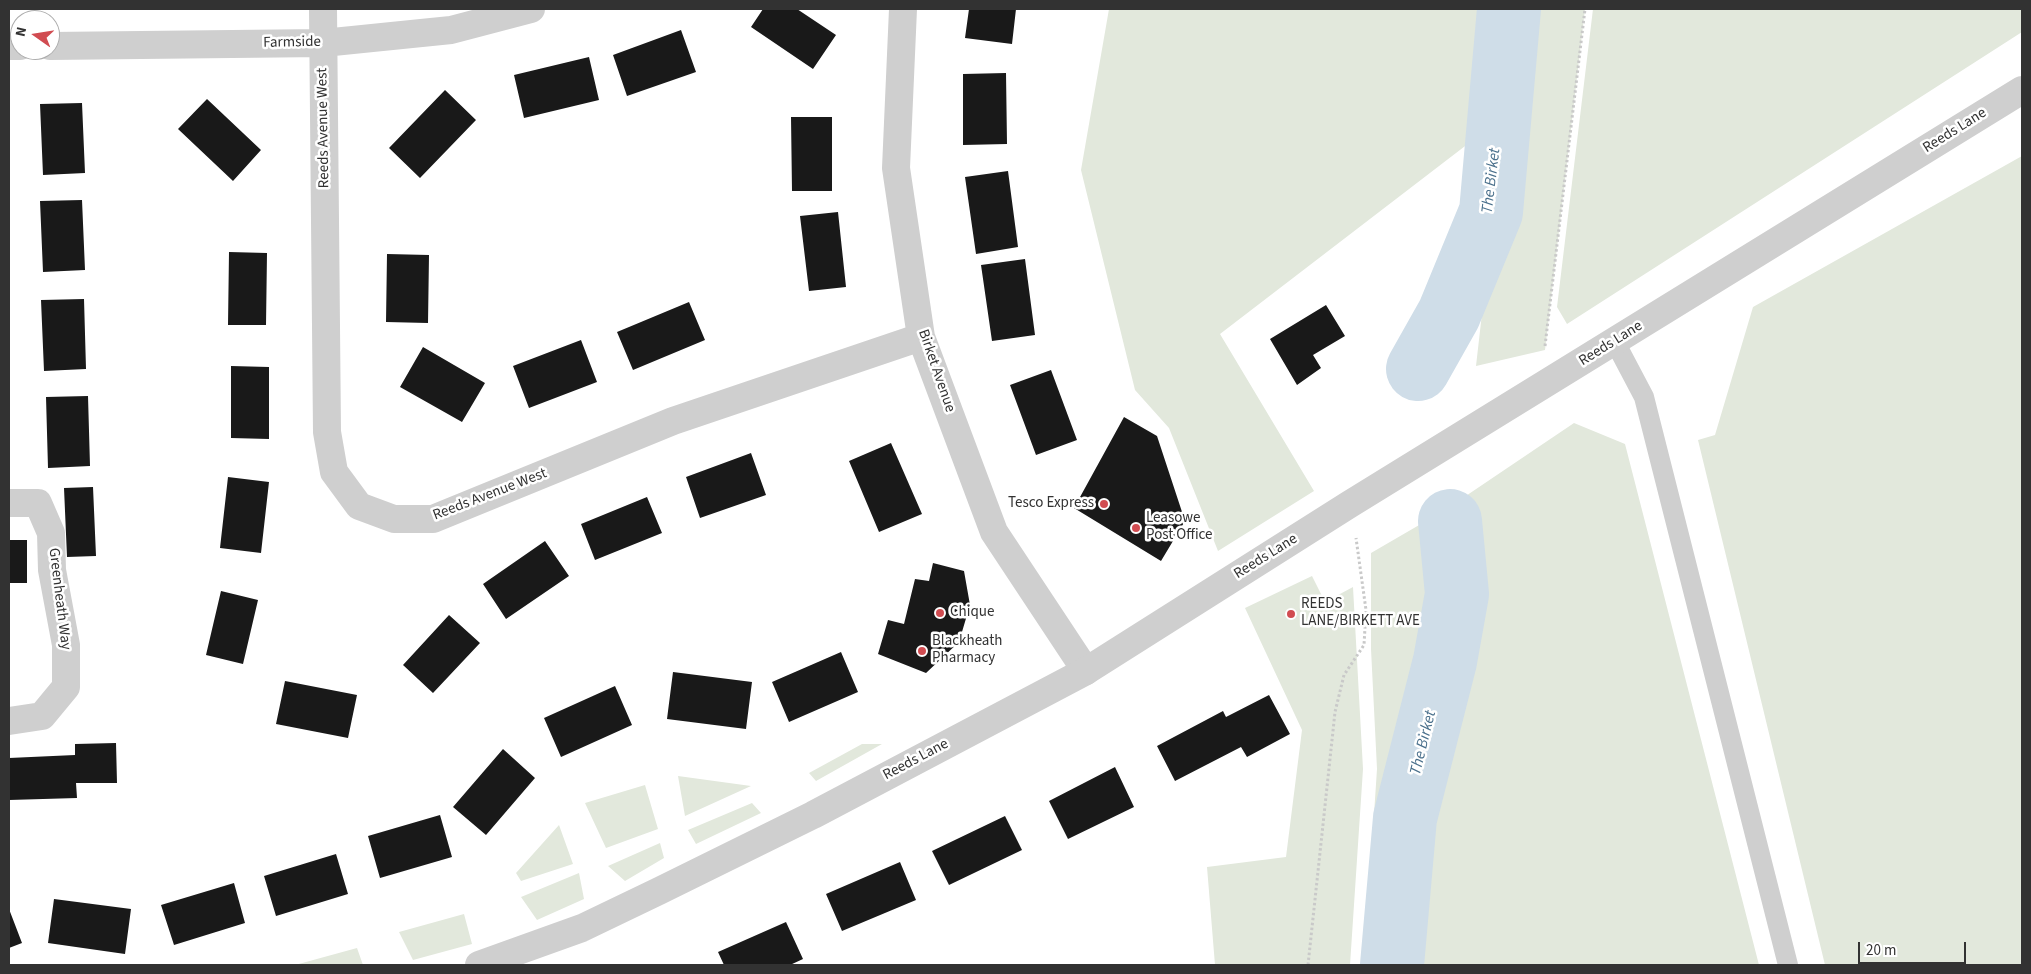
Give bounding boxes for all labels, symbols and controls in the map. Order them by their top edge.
north arrow [10,10,60,60]
text: N [11,25,32,39]
street label: Farmside [263,33,321,53]
street label: Reeds Avenue West [314,68,334,188]
street label: Reeds Lane [1920,104,1990,158]
water label: The Birket [1478,147,1506,215]
street label: Reeds Lane [1576,317,1646,371]
street label: Birket Avenue [913,327,959,415]
street label: Reeds Avenue West [431,465,549,525]
place label: Tesco Express [1008,495,1094,513]
marker: Tesco Express [1098,498,1110,510]
place label: Leasowe Post Office [1146,510,1213,545]
marker: Leasowe Post Office [1130,522,1142,534]
street label: Reeds Lane [1231,530,1301,584]
street label: Greenheath Way [44,547,74,651]
place label: REEDS LANE/BIRKETT AVE [1301,596,1420,631]
place label: Chique [950,604,994,622]
marker: Chique [934,607,946,619]
marker: REEDS LANE/BIRKETT AVE [1285,608,1297,620]
place label: Blackheath Pharmacy [932,633,1002,668]
marker: Blackheath Pharmacy [916,645,928,657]
water label: The Birket [1407,709,1441,777]
street label: Reeds Lane [880,735,952,785]
scale bar [1861,932,1968,964]
text: 20 m [1866,940,1896,961]

